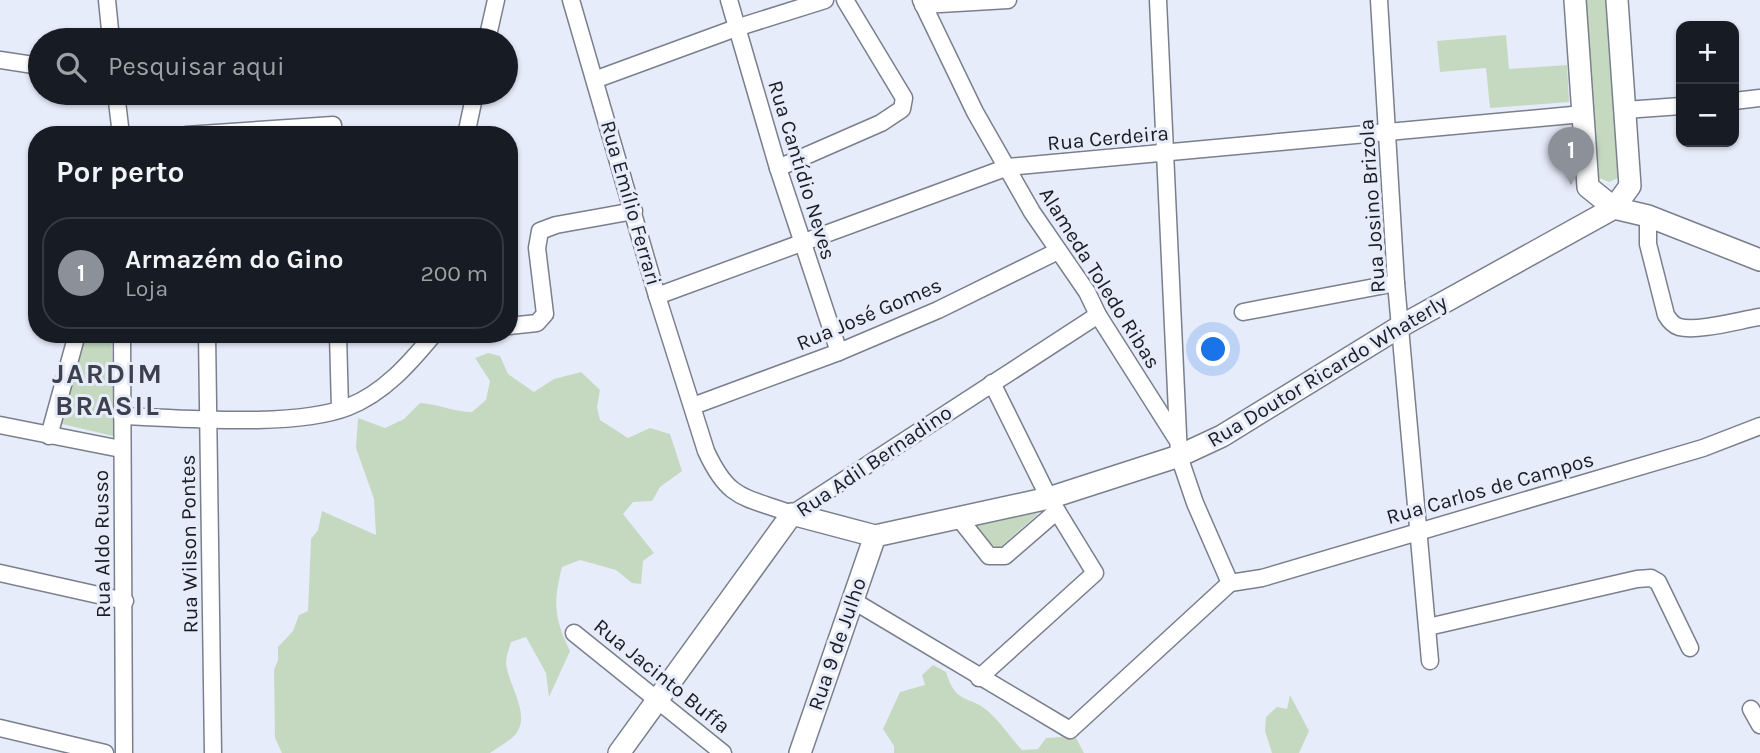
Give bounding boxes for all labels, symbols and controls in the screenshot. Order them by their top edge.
map controls [1676,21,1739,147]
button: + [1676,21,1739,84]
search box [28,28,518,105]
icon: search [52,48,90,86]
text: Pesquisar aqui [108,51,285,82]
street label: Rua Cantídio Neves [763,78,841,262]
button: − [1676,84,1739,147]
street label: Rua Emílio Ferrari [596,118,666,288]
street label: Rua Josino Brizola [1354,118,1390,294]
street label: Rua Cerdeira [1046,121,1170,155]
pin: 1 [1548,127,1594,185]
text: Por perto [56,154,185,190]
street label: Alameda Toledo Ribas [1034,183,1166,373]
text: Armazém do Gino [125,244,344,275]
text: 1 [77,260,85,287]
text: 200 m [420,260,488,287]
street label: Rua José Gomes [793,273,945,355]
text: Loja [125,275,168,302]
street label: Rua Doutor Ricardo Whaterly [1203,290,1451,452]
your location [1196,332,1230,366]
district label: JARDIM BRASIL [52,357,164,422]
street label: Rua Adil Bernadino [792,400,956,522]
street label: Rua Carlos de Campos [1384,447,1596,529]
street label: Rua Wilson Pontes [175,454,203,634]
street label: Rua Aldo Russo [89,470,115,618]
street label: Rua 9 de Julho [803,575,871,713]
street label: Rua Jacinto Buffa [589,614,735,738]

